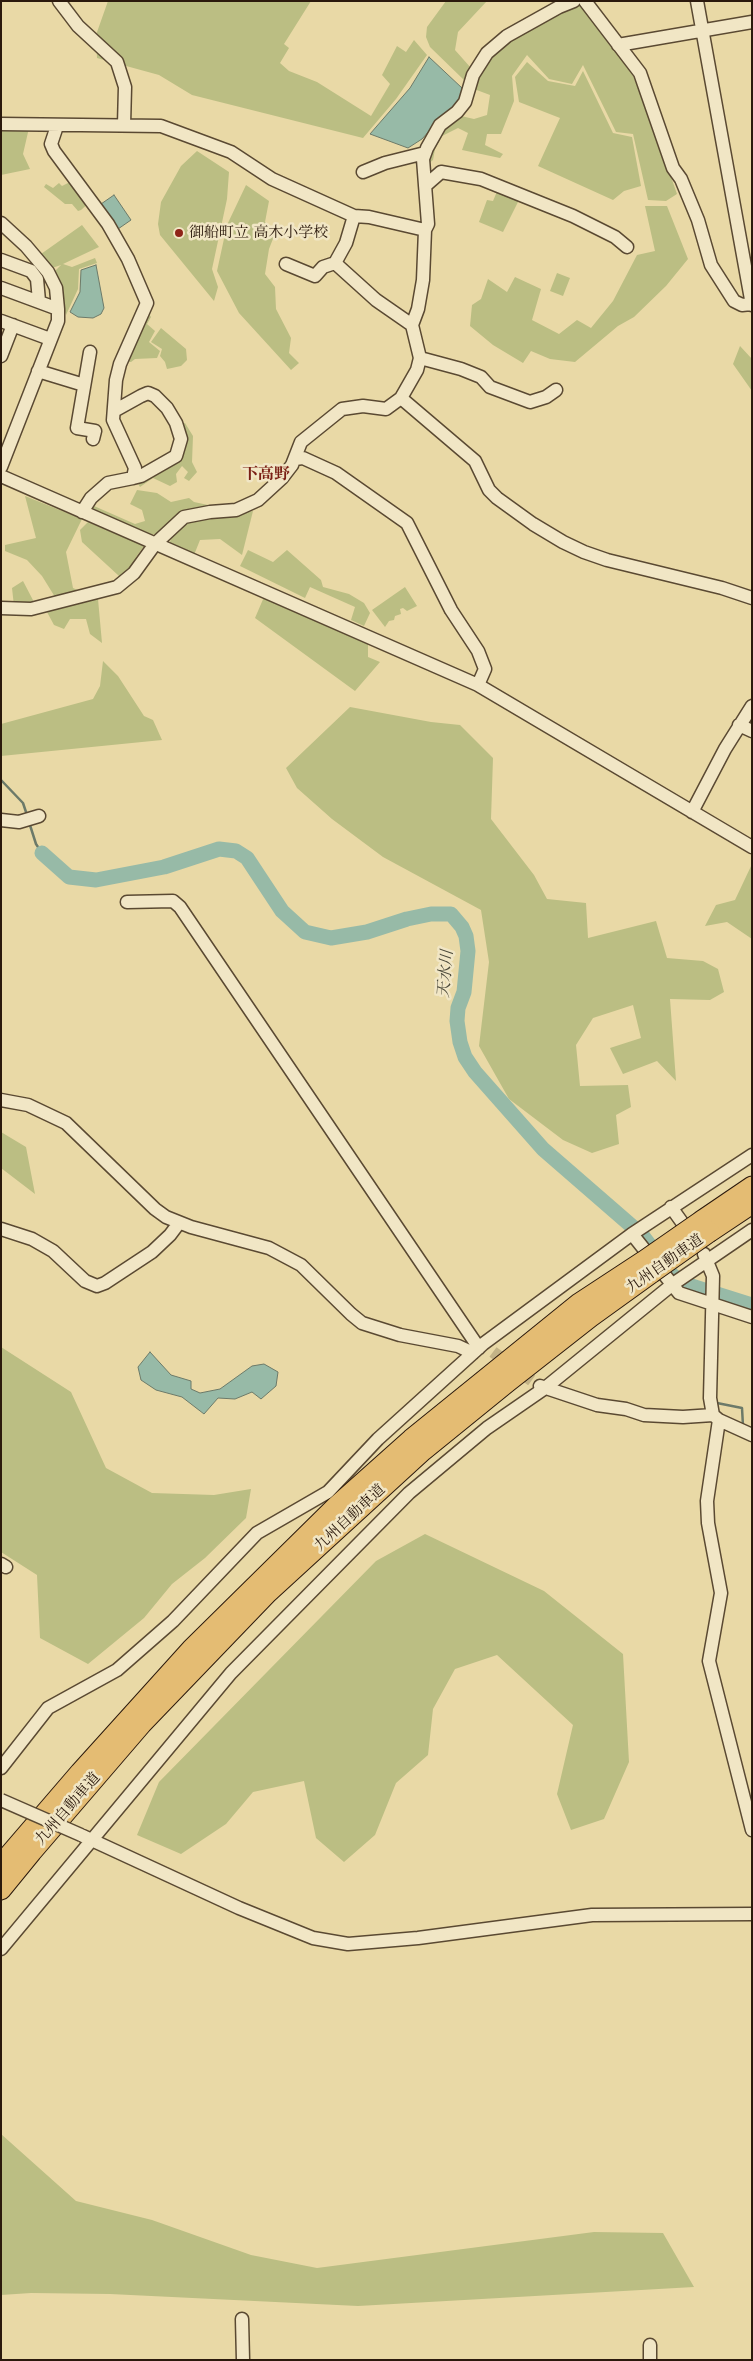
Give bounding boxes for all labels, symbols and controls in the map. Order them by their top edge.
place label: 御船町立 高木小学校 [189,224,328,242]
marker: 御船町立 高木小学校 [173,227,185,239]
district label: 下高野 [242,465,290,485]
water label: 天水川 [434,949,458,999]
street label: 九州自動車道 [623,1231,707,1297]
street label: 九州自動車道 [311,1481,389,1555]
street label: 九州自動車道 [32,1769,104,1849]

